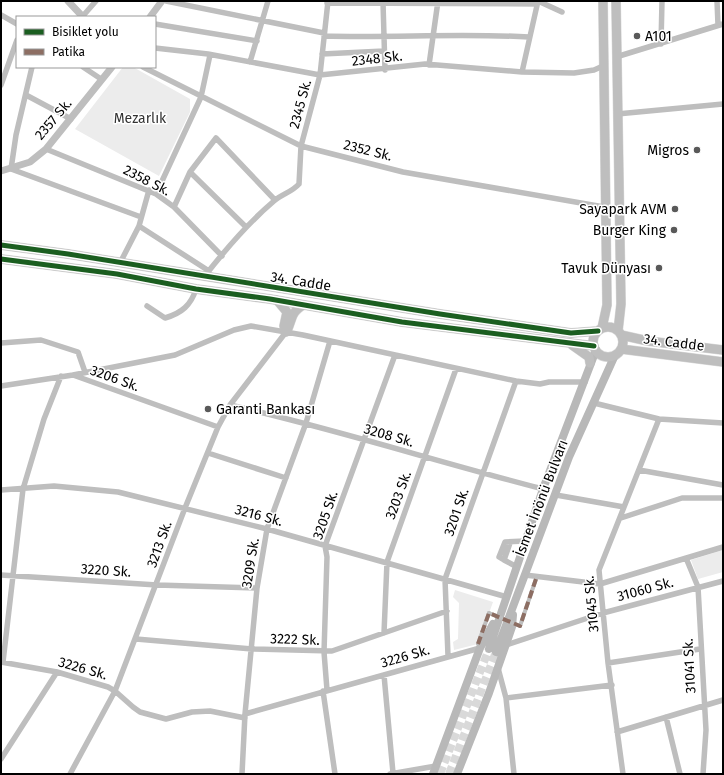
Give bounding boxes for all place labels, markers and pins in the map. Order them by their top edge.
place label: A101 [645,28,672,45]
marker: A101 [632,31,642,41]
place label: Migros [647,142,689,159]
marker: Migros [692,145,702,155]
place label: Sayapark AVM [579,201,667,218]
marker: Sayapark AVM [670,204,680,214]
place label: Burger King [593,222,667,239]
marker: Burger King [669,225,679,235]
place label: Tavuk Dünyası [561,260,651,277]
marker: Tavuk Dünyası [654,263,664,273]
place label: Garanti Bankası [216,401,315,418]
marker: Garanti Bankası [203,404,213,414]

